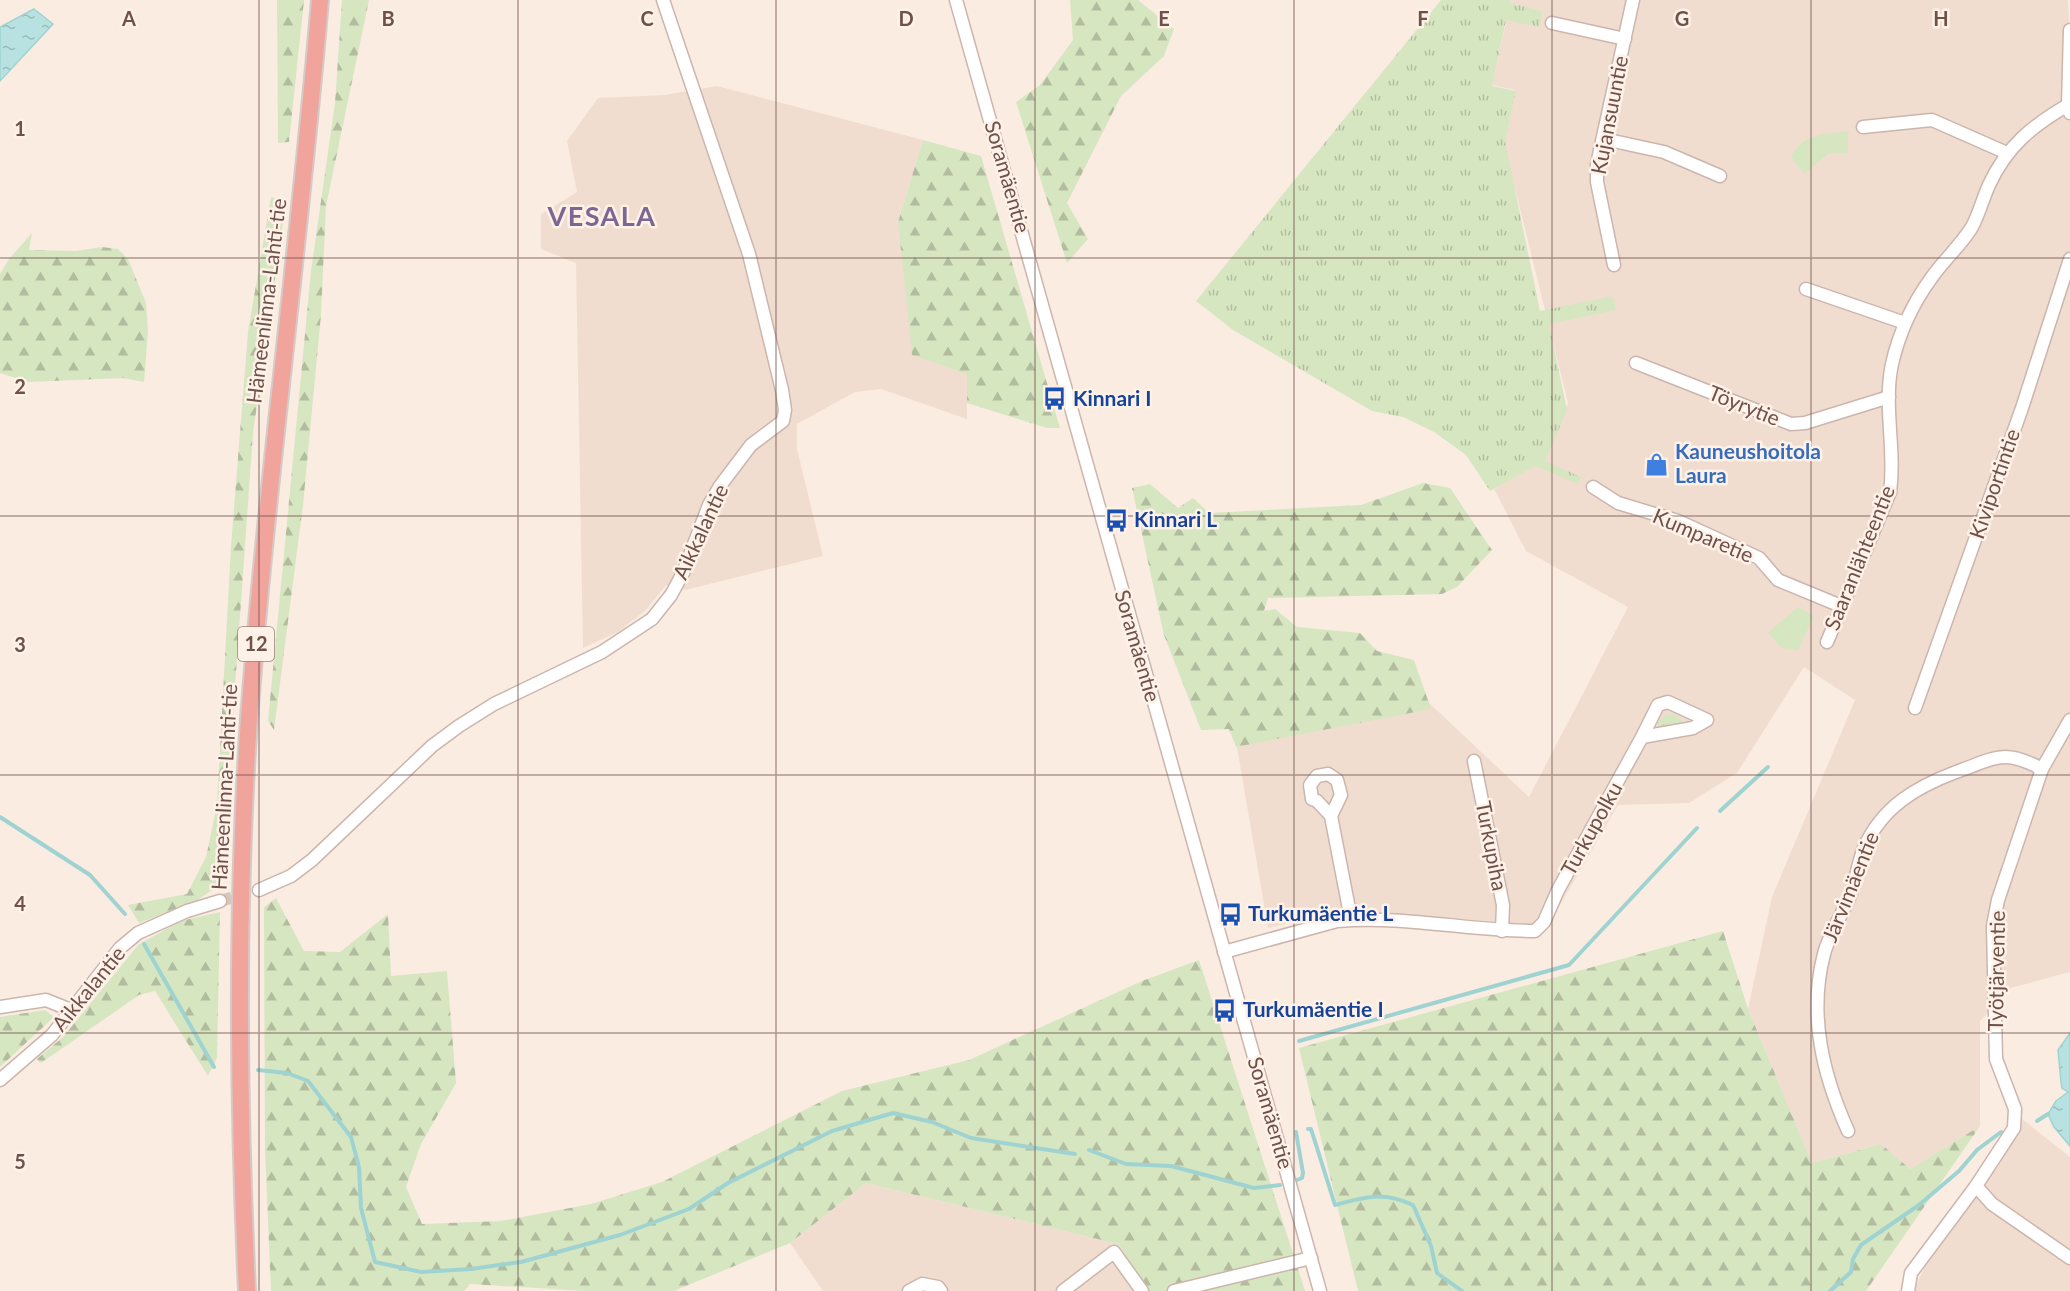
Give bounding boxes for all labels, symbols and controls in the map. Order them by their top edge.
text: A [121,6,136,30]
text: B [381,6,395,30]
text: C [640,6,654,30]
text: D [898,6,914,30]
text: E [1158,6,1170,30]
text: F [1417,6,1429,30]
text: G [1675,6,1689,30]
text: H [1933,6,1949,30]
street label: Kujansuuntie [1585,53,1632,176]
text: 1 [14,116,26,140]
street label: Soramäentie [981,118,1036,236]
street label: Hämeenlinna-Lahti-tie [241,197,291,405]
district label: VESALA [546,199,657,232]
text: 2 [14,374,26,398]
street label: Töyrytie [1705,379,1784,430]
place label: Kinnari I [1073,385,1152,410]
bus stop icon: Kinnari I [1042,386,1068,412]
street label: Kiviportintie [1963,425,2024,542]
place label: Kauneushoitola Laura [1675,438,1821,487]
shop icon: Kauneushoitola Laura [1644,451,1670,477]
street label: Aikkalantie [667,480,733,583]
street label: Saaranlähteentie [1818,481,1899,633]
street label: Kumparetie [1650,502,1758,567]
place label: Kinnari L [1134,506,1217,531]
bus stop icon: Kinnari L [1103,507,1129,533]
street label: Soramäentie [1111,587,1166,705]
road number: 12 [238,627,274,661]
text: 3 [14,632,26,656]
street label: Hämeenlinna-Lahti-tie [206,683,241,891]
street label: Turkupolku [1555,777,1627,879]
street label: Turkupiha [1472,799,1513,893]
street label: Järvimäentie [1816,828,1883,945]
text: 4 [14,891,26,915]
place label: Turkumäentie L [1248,900,1393,925]
bus stop icon: Turkumäentie L [1217,901,1243,927]
street label: Työtjärventie [1982,910,2009,1032]
street label: Aikkalantie [46,941,130,1036]
place label: Turkumäentie I [1243,996,1384,1021]
bus stop icon: Turkumäentie I [1212,997,1238,1023]
street label: Soramäentie [1244,1054,1299,1172]
text: 5 [14,1149,26,1173]

